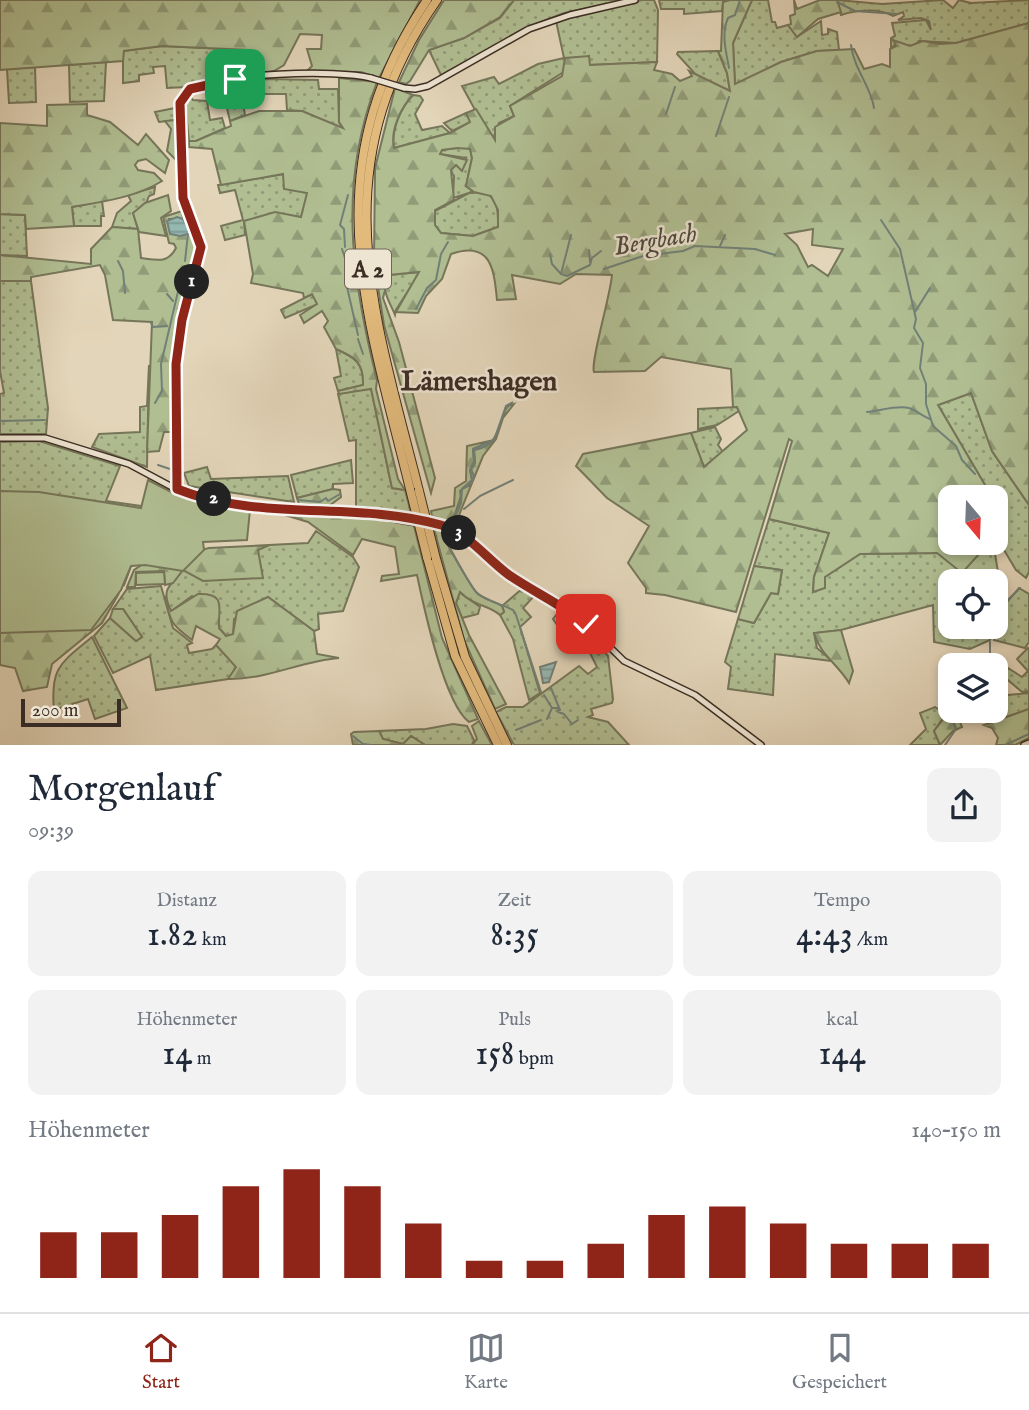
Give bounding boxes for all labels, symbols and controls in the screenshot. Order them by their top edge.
pin [205,49,265,109]
icon: arrive [216,60,254,98]
water label: Bergbach [611,217,700,265]
road number: A 2 [345,250,391,288]
pin: 1 [174,264,210,300]
text: 1 [188,269,195,293]
district label: Lämershagen [401,365,557,400]
pin: 2 [196,482,232,516]
north arrow [938,485,1008,555]
map controls [938,485,1008,723]
text: 2 [209,486,218,510]
pin: 3 [442,516,476,550]
text: 3 [455,520,462,544]
button: locate [938,569,1008,639]
pin [556,594,616,654]
icon: check [567,605,605,643]
button: layers [938,653,1008,723]
scale bar [21,696,121,728]
text: 200 m [32,699,78,723]
text: Morgenlauf [28,766,216,814]
button: share [927,768,1001,842]
text: 09:39 [28,816,74,845]
text: Distanz [156,889,217,913]
text: Zeit [498,889,531,913]
text: Tempo [814,889,870,913]
text: 1.82 [147,913,198,958]
text: 8:35 [490,913,539,958]
text: 4:43 [796,913,853,958]
text: km [198,928,227,952]
text: /km [853,928,888,952]
text: Höhenmeter [137,1008,237,1032]
text: Puls [498,1008,531,1032]
text: kcal [826,1008,858,1032]
text: 14 [162,1032,193,1077]
text: 158 [475,1032,515,1077]
text: 144 [818,1032,866,1077]
text: m [193,1047,211,1071]
text: bpm [515,1047,554,1071]
text: Höhenmeter [28,1116,150,1145]
text: 140–150 m [911,1116,1001,1145]
tab: Start [142,1329,180,1395]
tab: Karte [464,1329,508,1395]
tab: Gespeichert [792,1329,887,1395]

